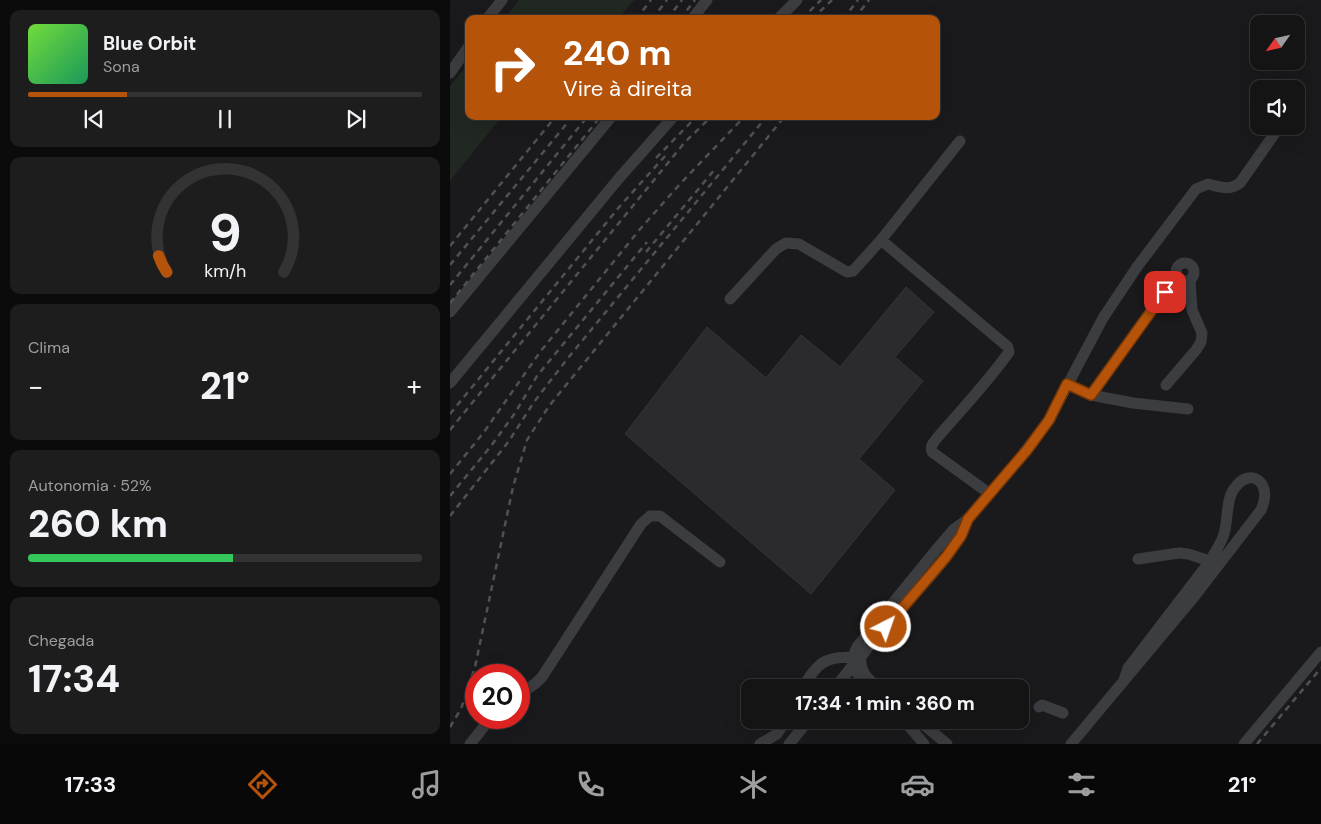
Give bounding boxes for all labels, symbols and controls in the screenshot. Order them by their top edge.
north arrow [1250,15,1305,70]
map controls [1250,15,1305,135]
text: 240 m [563,30,672,76]
text: Blue Orbit [103,31,196,56]
icon: right [480,35,545,100]
text: Sona [103,56,140,77]
text: Vire à direita [563,74,692,103]
button: sound [1250,80,1305,135]
icon: previous [80,105,108,133]
icon: pause [211,105,239,133]
icon: next [342,105,370,133]
text: 9 [208,199,242,267]
text: km/h [204,259,246,283]
pin [1144,271,1186,313]
icon: arrive [1151,278,1179,306]
text: Clima [28,337,70,358]
text: 21° [200,361,250,411]
text: − [28,368,43,405]
text: + [407,368,422,405]
text: Autonomia · 52% [28,475,152,496]
text: 260 km [28,499,168,549]
position arrow [859,600,911,652]
text: Chegada [28,630,94,651]
text: 17:34 [28,654,120,704]
speed limit sign: 20 [465,664,530,729]
text: 17:34 · 1 min · 360 m [795,691,975,716]
icon: directions [245,767,280,802]
icon: music [409,767,444,802]
icon: phone [573,767,608,802]
icon: climate [736,767,771,802]
icon: car [900,767,935,802]
icon: filters [1064,767,1099,802]
text: 17:33 [64,770,116,799]
text: 21° [1228,770,1257,799]

